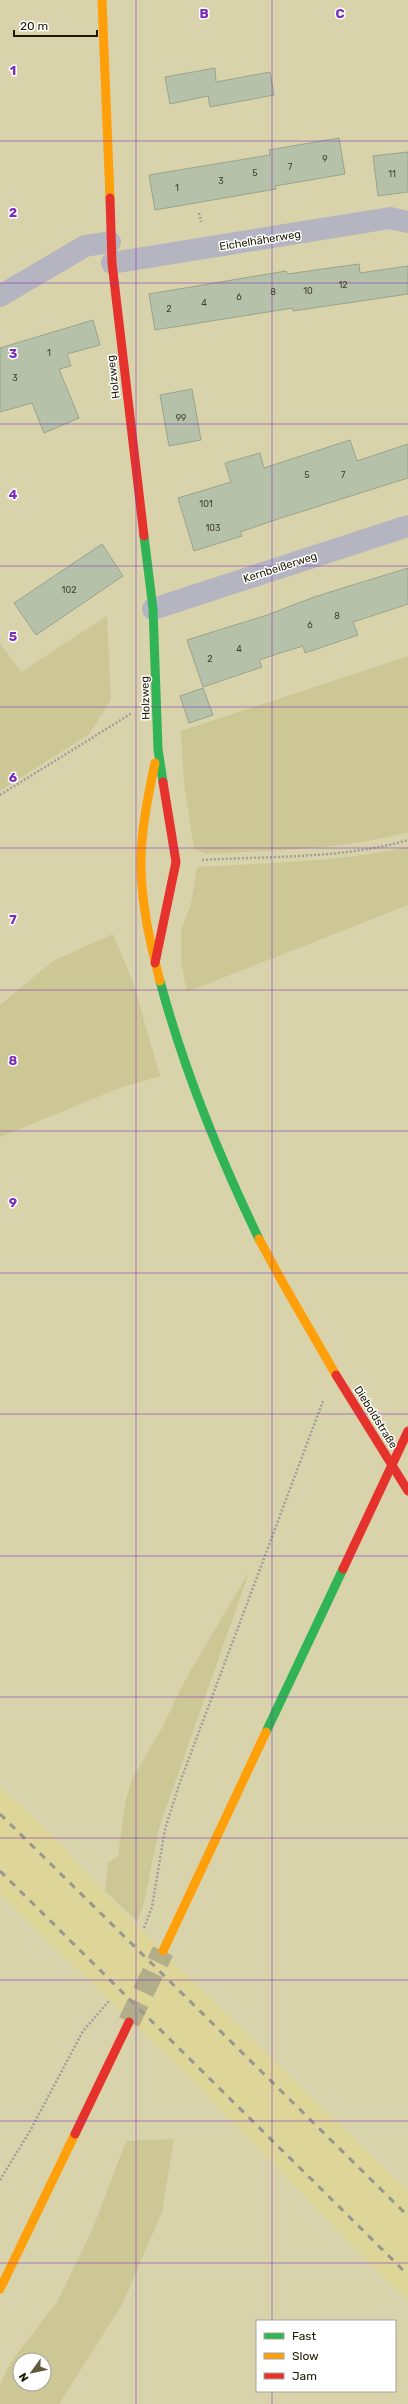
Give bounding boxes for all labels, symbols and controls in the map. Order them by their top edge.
text: B [199,6,209,21]
text: C [335,6,345,21]
scale bar [14,12,97,38]
text: 20 m [20,19,48,33]
text: 1 [10,63,16,78]
house number: 9 [322,154,328,164]
house number: 7 [288,162,293,172]
house number: 5 [252,168,258,178]
house number: 11 [388,169,396,179]
house number: 3 [218,176,224,186]
house number: 1 [175,183,179,193]
text: 2 [9,205,17,220]
street label: Eichelhäherweg [218,228,302,253]
house number: 12 [338,280,348,290]
house number: 10 [303,286,313,296]
house number: 8 [270,287,276,297]
house number: 6 [236,292,242,302]
house number: 4 [201,298,207,308]
house number: 2 [166,304,172,314]
text: 3 [9,346,18,361]
house number: 1 [47,348,51,358]
street label: Holzweg [104,354,123,399]
house number: 3 [12,373,18,383]
house number: 99 [176,413,186,423]
house number: 5 [304,470,310,480]
house number: 7 [341,470,346,480]
text: 4 [9,487,18,502]
house number: 101 [199,499,213,509]
house number: 103 [206,523,220,533]
street label: Kernbeißerweg [242,549,319,586]
house number: 102 [62,585,76,595]
house number: 8 [334,611,340,621]
house number: 6 [307,620,313,630]
text: 5 [9,629,17,644]
house number: 4 [236,644,242,654]
house number: 2 [207,654,213,664]
street label: Holzweg [138,676,153,720]
text: 6 [9,770,18,785]
text: 7 [9,912,17,927]
text: 8 [9,1053,18,1068]
text: 9 [9,1195,17,1210]
street label: Dieboldstraße [351,1384,400,1451]
legend [256,2320,396,2392]
text: Fast [292,2329,316,2343]
text: Slow [292,2349,319,2363]
north arrow [12,2352,52,2392]
text: Jam [292,2369,317,2383]
text: N [16,2370,32,2384]

